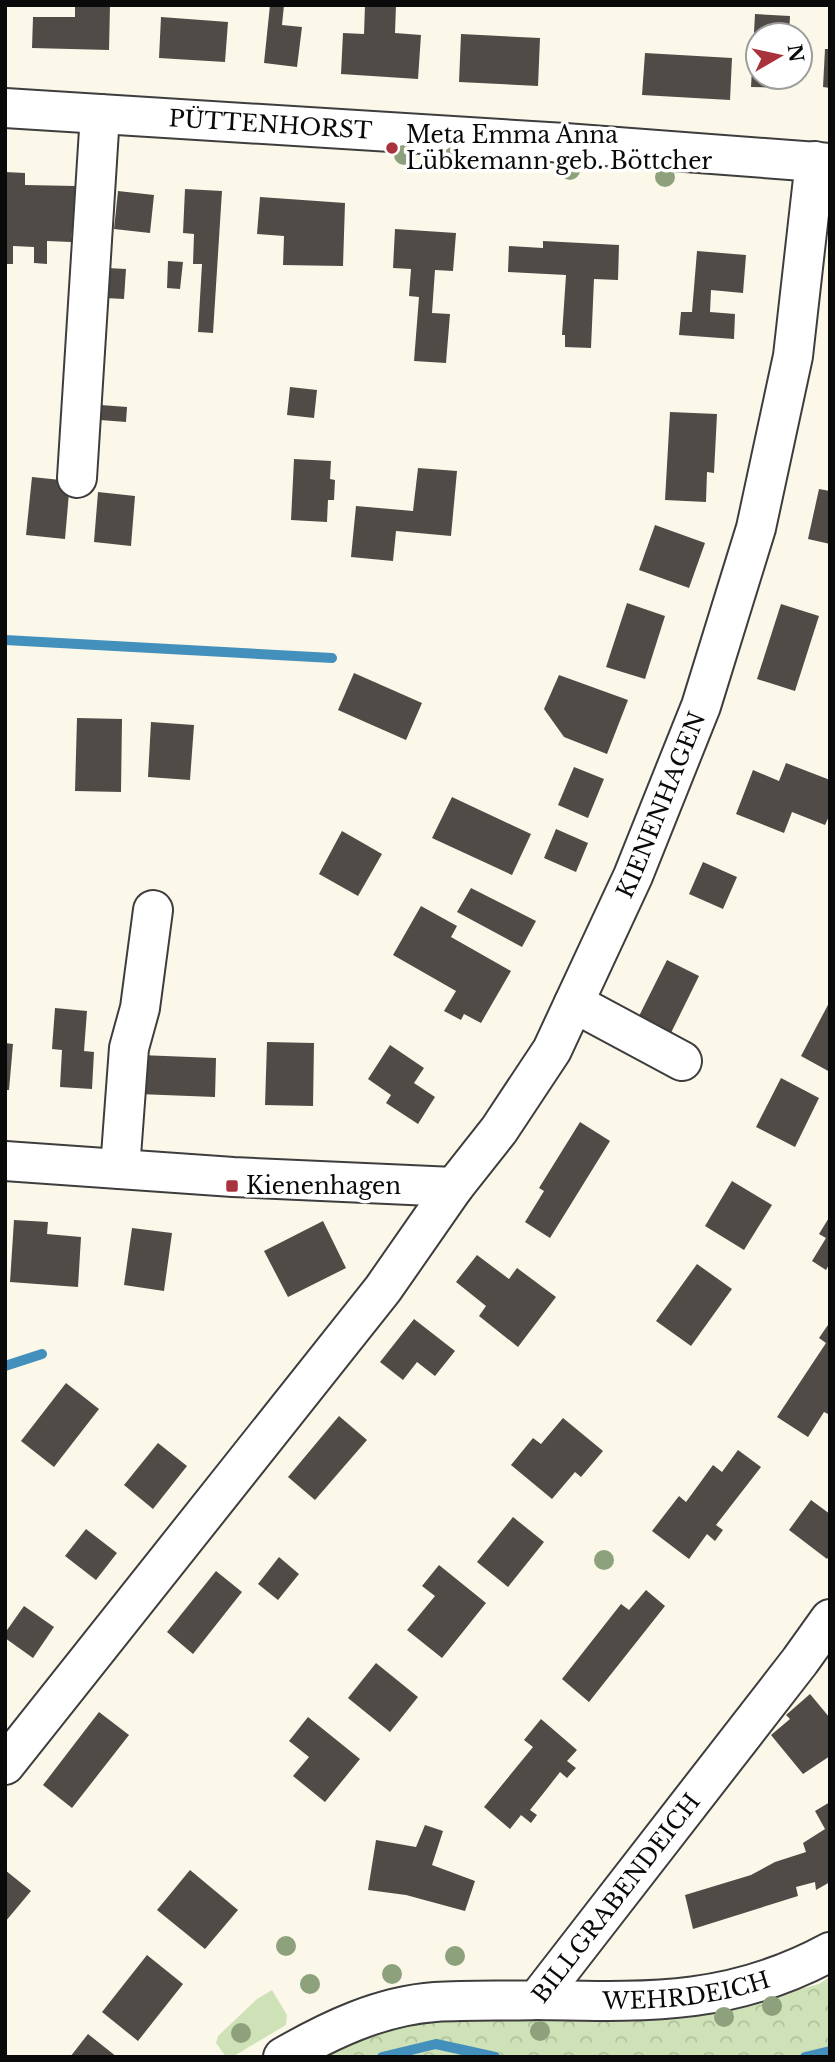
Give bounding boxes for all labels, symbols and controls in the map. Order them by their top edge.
north arrow [744,21,814,91]
text: N [783,43,808,64]
street label: PÜTTENHORST [168,103,374,145]
place label: Meta Emma Anna Lübkemann geb. Böttcher [406,121,712,175]
marker: Meta Emma Anna Lübkemann geb. Böttcher [384,140,400,156]
street label: KIENENHAGEN [611,708,711,903]
place label: Kienenhagen [246,1172,401,1200]
marker: Kienenhagen [224,1178,240,1194]
street label: BILLGRABENDEICH [526,1788,706,2008]
street label: WEHRDEICH [601,1966,773,2015]

